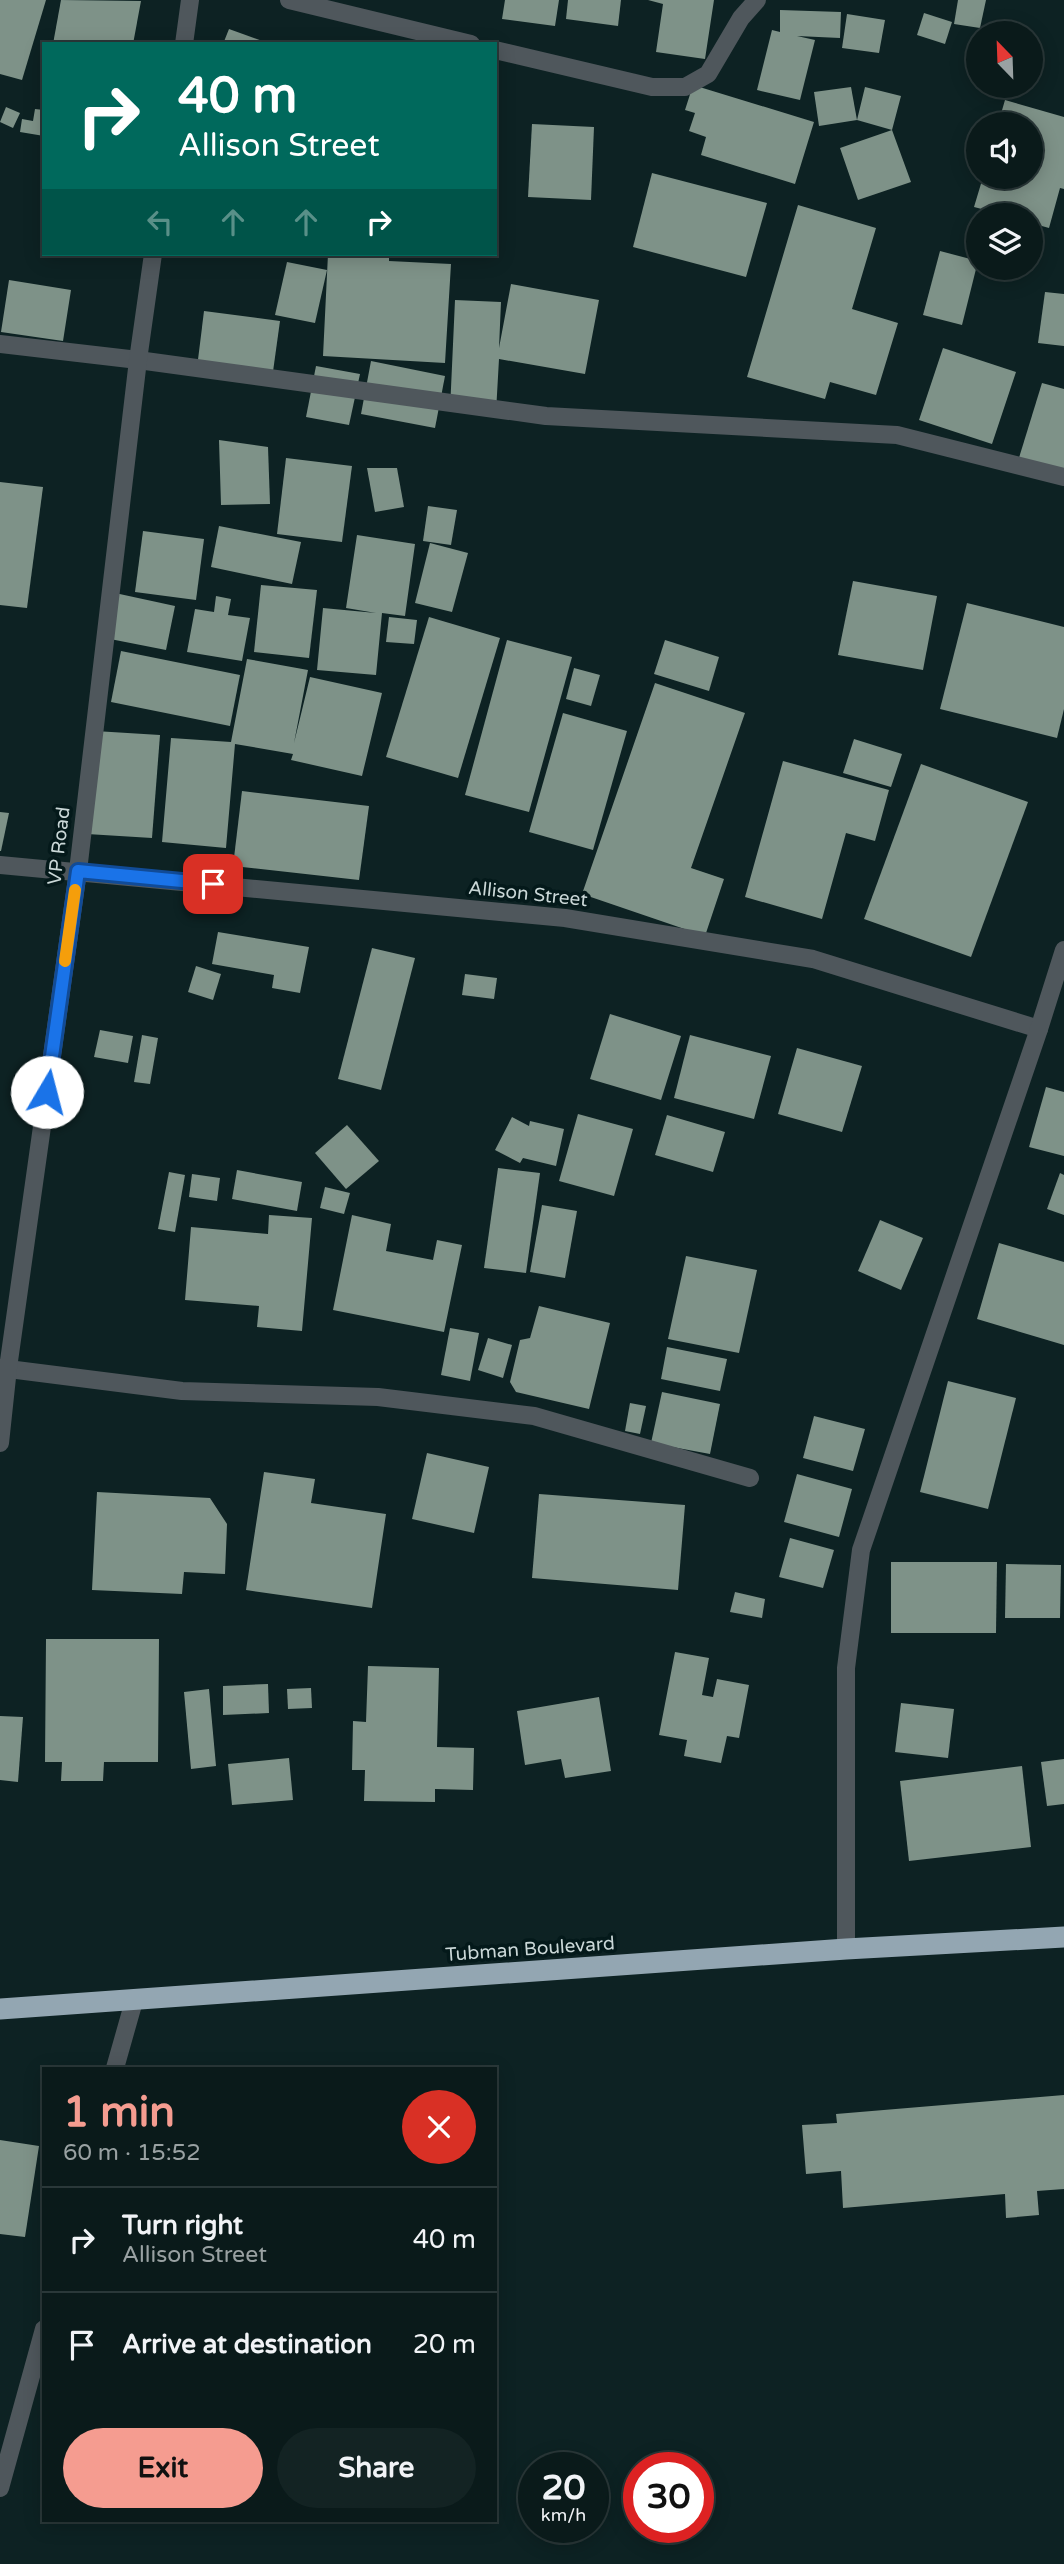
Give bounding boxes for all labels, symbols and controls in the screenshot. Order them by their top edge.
north arrow [966,21,1043,98]
map controls [966,21,1043,280]
text: 40 m [178,67,297,126]
icon: right [63,70,154,161]
button: sound [966,112,1043,189]
text: Allison Street [178,127,380,165]
icon: left [141,203,179,241]
icon: ahead [214,203,252,241]
icon: ahead [287,203,325,241]
icon: right [360,203,398,241]
button: layers [966,203,1043,280]
street label: VP Road [43,806,75,886]
pin [183,854,243,914]
icon: arrive [194,865,232,903]
street label: Allison Street [467,877,589,911]
position arrow [10,1055,84,1129]
street label: Tubman Boulevard [445,1932,615,1966]
text: 1 min [63,2087,175,2138]
button: close [402,2090,476,2164]
text: 60 m · 15:52 [63,2139,201,2167]
text: Turn right [122,2210,243,2241]
icon: right [63,2221,101,2259]
text: 40 m [413,2224,476,2255]
text: Allison Street [122,2241,267,2269]
icon: arrive [63,2326,101,2364]
text: Arrive at destination [122,2329,372,2360]
text: 20 m [413,2329,476,2360]
button: Exit [63,2428,263,2508]
button: Share [277,2428,476,2508]
speed limit sign: 30 [623,2452,714,2543]
text: 20 [542,2467,585,2509]
text: km/h [541,2504,586,2526]

